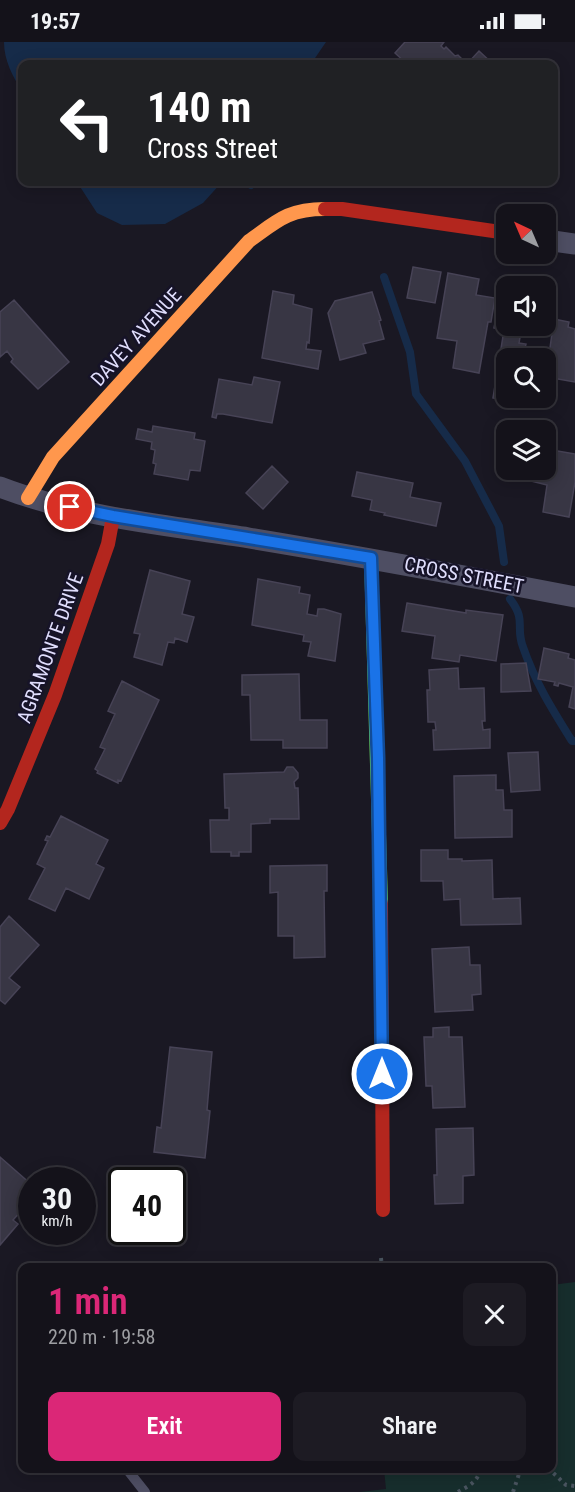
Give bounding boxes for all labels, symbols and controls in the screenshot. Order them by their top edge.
text: 19:57 [30,9,81,34]
text: 140 m [147,83,252,132]
icon: left [48,84,126,162]
text: Cross Street [147,133,278,165]
north arrow [496,204,556,264]
map controls [496,204,556,480]
button: sound [496,276,556,336]
street label: DAVEY AVENUE [86,283,186,391]
button: search [496,348,556,408]
button: layers [496,420,556,480]
pin [44,481,95,532]
icon: arrive [53,490,86,523]
street label: CROSS STREET [402,552,526,598]
street label: AGRAMONTE DRIVE [12,570,88,726]
position arrow [350,1042,414,1106]
speed limit sign: 40 [108,1167,186,1245]
text: 30 [42,1181,72,1216]
text: km/h [42,1212,72,1230]
text: 1 min [48,1281,128,1323]
button: close [463,1283,526,1346]
text: 220 m · 19:58 [48,1325,155,1349]
button: Exit [48,1392,281,1461]
button: Share [293,1392,526,1461]

